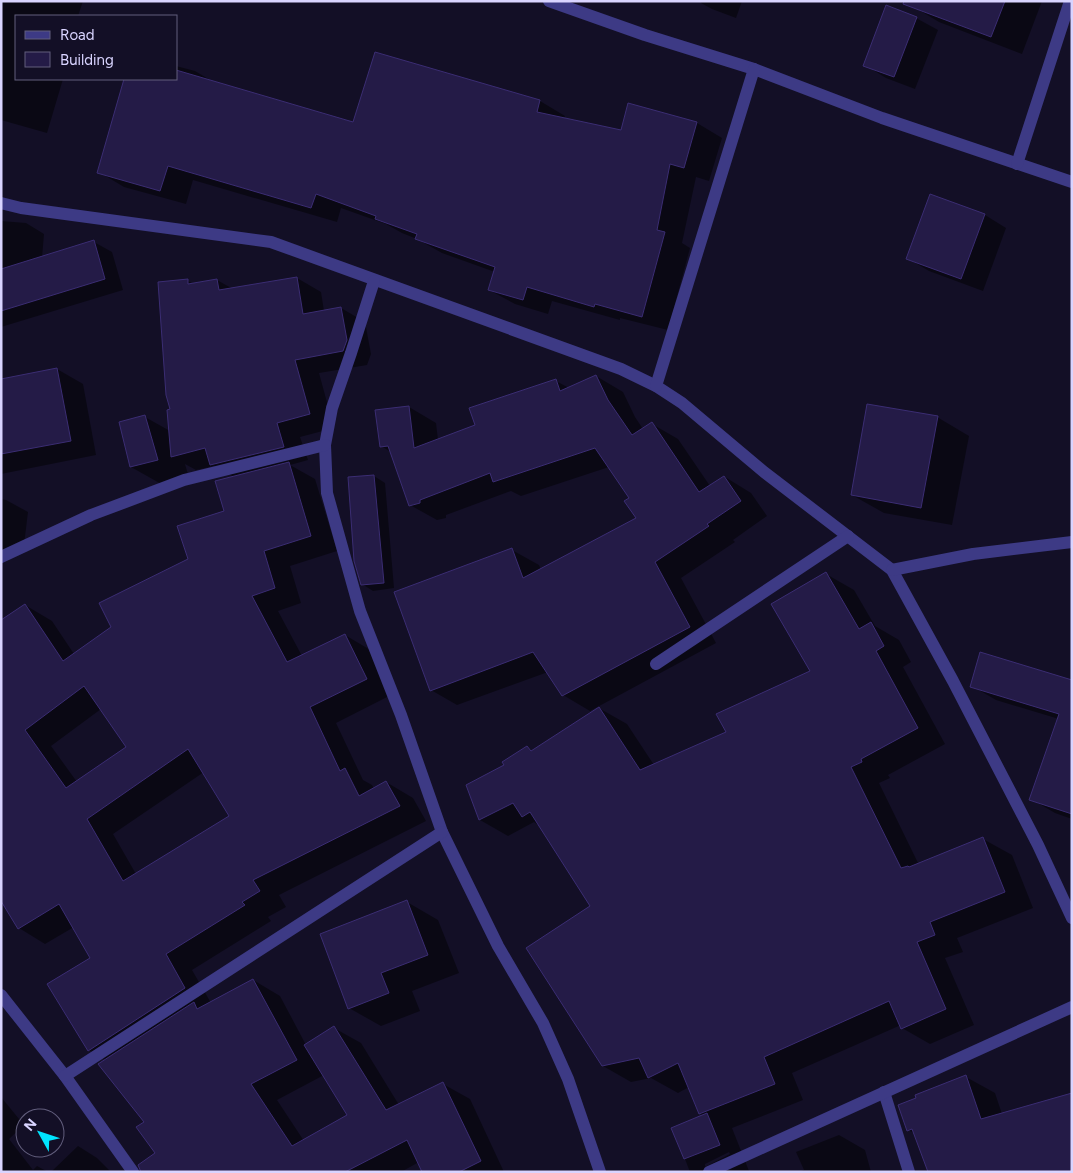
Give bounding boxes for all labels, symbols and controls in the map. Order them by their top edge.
legend [15,15,178,80]
text: Road [60,26,95,44]
text: Building [60,51,114,69]
north arrow [15,1108,65,1158]
text: N [20,1115,40,1135]

